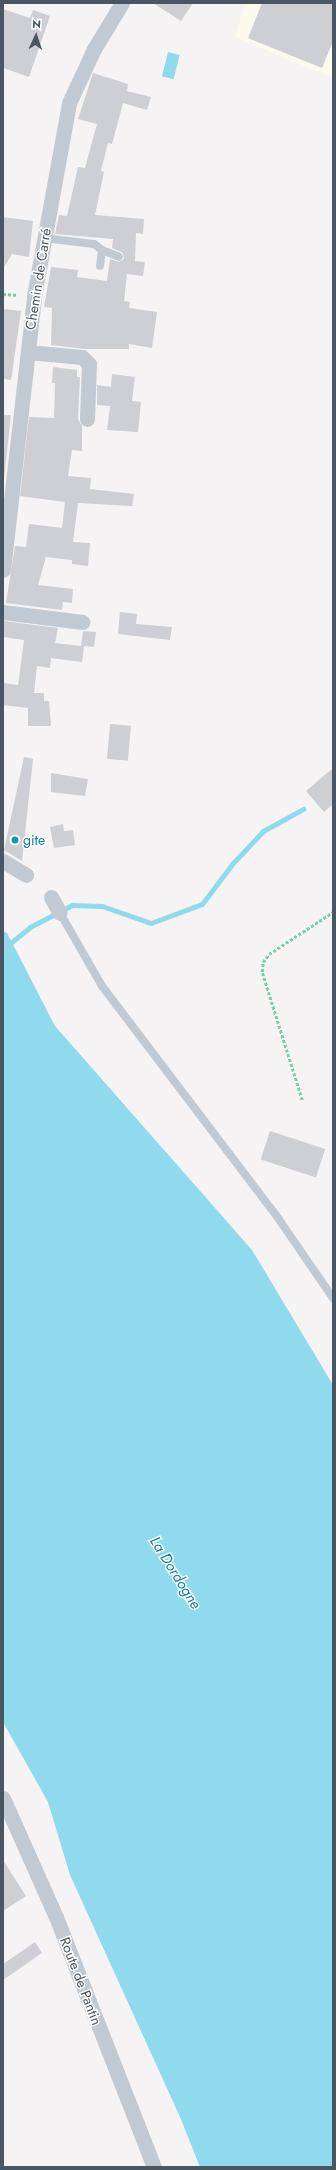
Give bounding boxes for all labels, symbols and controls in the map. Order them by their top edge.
north arrow [16,16,56,56]
text: N [32,16,41,32]
street label: Chemin de Carré [22,227,54,331]
place label: gite [23,832,45,848]
marker: gite [10,835,20,845]
water label: La Dordogne [146,1534,204,1612]
street label: Route de Pantin [57,1935,105,2027]

